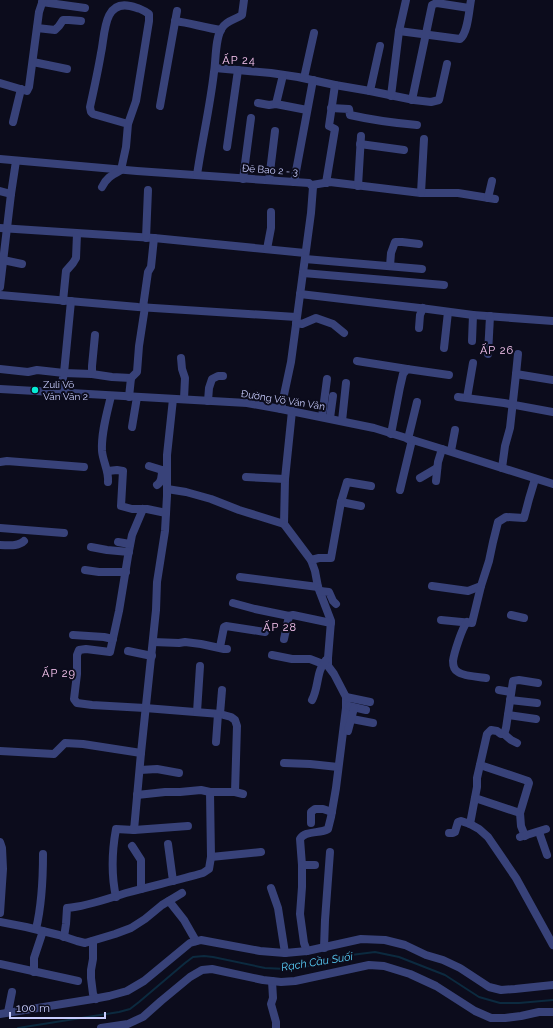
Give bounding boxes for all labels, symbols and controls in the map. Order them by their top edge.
district label: ẤP 24 [222,53,256,67]
street label: Đê Bao 2 - 3 [242,163,298,177]
district label: ẤP 26 [480,343,514,357]
place label: Zuli Võ Văn Vân 2 [43,379,88,402]
marker: Zuli Võ Văn Vân 2 [30,385,40,395]
street label: Đường Võ Văn Vân [240,388,326,412]
district label: ẤP 28 [263,620,297,634]
district label: ẤP 29 [42,666,76,680]
water label: Rạch Cầu Suối [280,950,354,974]
scale bar [10,994,105,1020]
text: 100 m [16,1001,50,1015]

